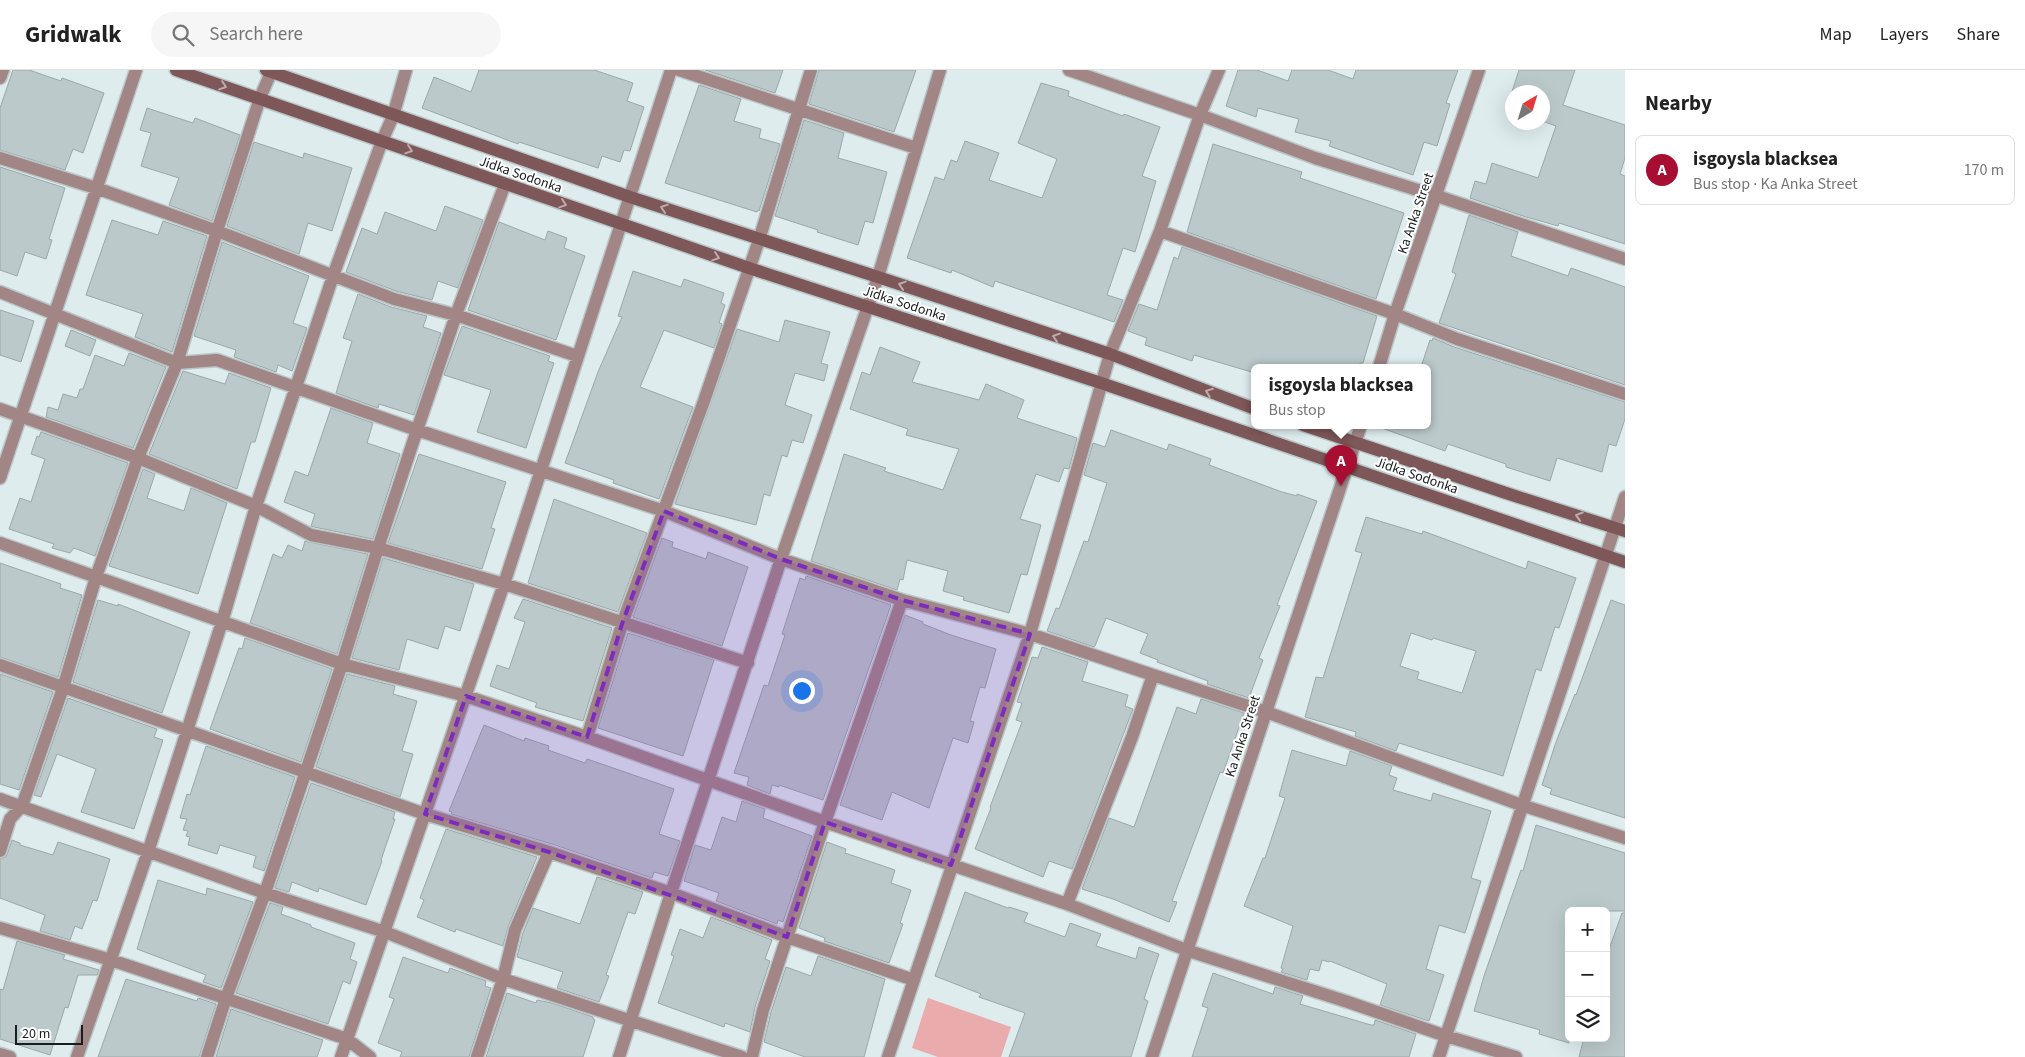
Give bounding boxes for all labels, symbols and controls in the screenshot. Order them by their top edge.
search box [151,12,501,57]
text: Gridwalk [25,17,121,52]
icon: search [169,21,197,49]
text: Search here [209,21,303,48]
text: Map [1820,22,1852,47]
text: Layers [1880,22,1929,47]
text: Share [1957,22,2000,47]
one-way arrow [218,80,226,90]
north arrow [1505,85,1550,130]
text: Nearby [1645,88,1712,118]
one-way arrow [404,145,413,155]
text: isgoysla blacksea [1693,146,1838,173]
street label: Jidka Sodonka [477,151,565,198]
text: A [1657,159,1667,181]
text: 170 m [1964,159,2004,181]
street label: Ka Anka Street [1393,170,1439,257]
text: Bus stop · Ka Anka Street [1693,173,1858,195]
one-way arrow [558,198,566,208]
one-way arrow [660,204,669,214]
one-way arrow [712,251,720,261]
street label: Jidka Sodonka [860,281,949,327]
one-way arrow [898,281,907,291]
one-way arrow [1053,332,1061,342]
popup [1251,364,1431,429]
text: isgoysla blacksea [1268,372,1414,399]
one-way arrow [1205,388,1214,398]
text: Bus stop [1268,399,1326,421]
pin: A [1325,445,1357,486]
street label: Jidka Sodonka [1373,452,1461,499]
one-way arrow [1575,512,1583,522]
your location [789,678,815,704]
street label: Ka Anka Street [1220,693,1266,780]
map controls [1565,907,1610,1042]
button: + [1565,907,1610,952]
button: − [1565,952,1610,997]
button: layers [1565,997,1610,1042]
scale bar [15,1022,82,1045]
text: 20 m [22,1024,50,1044]

